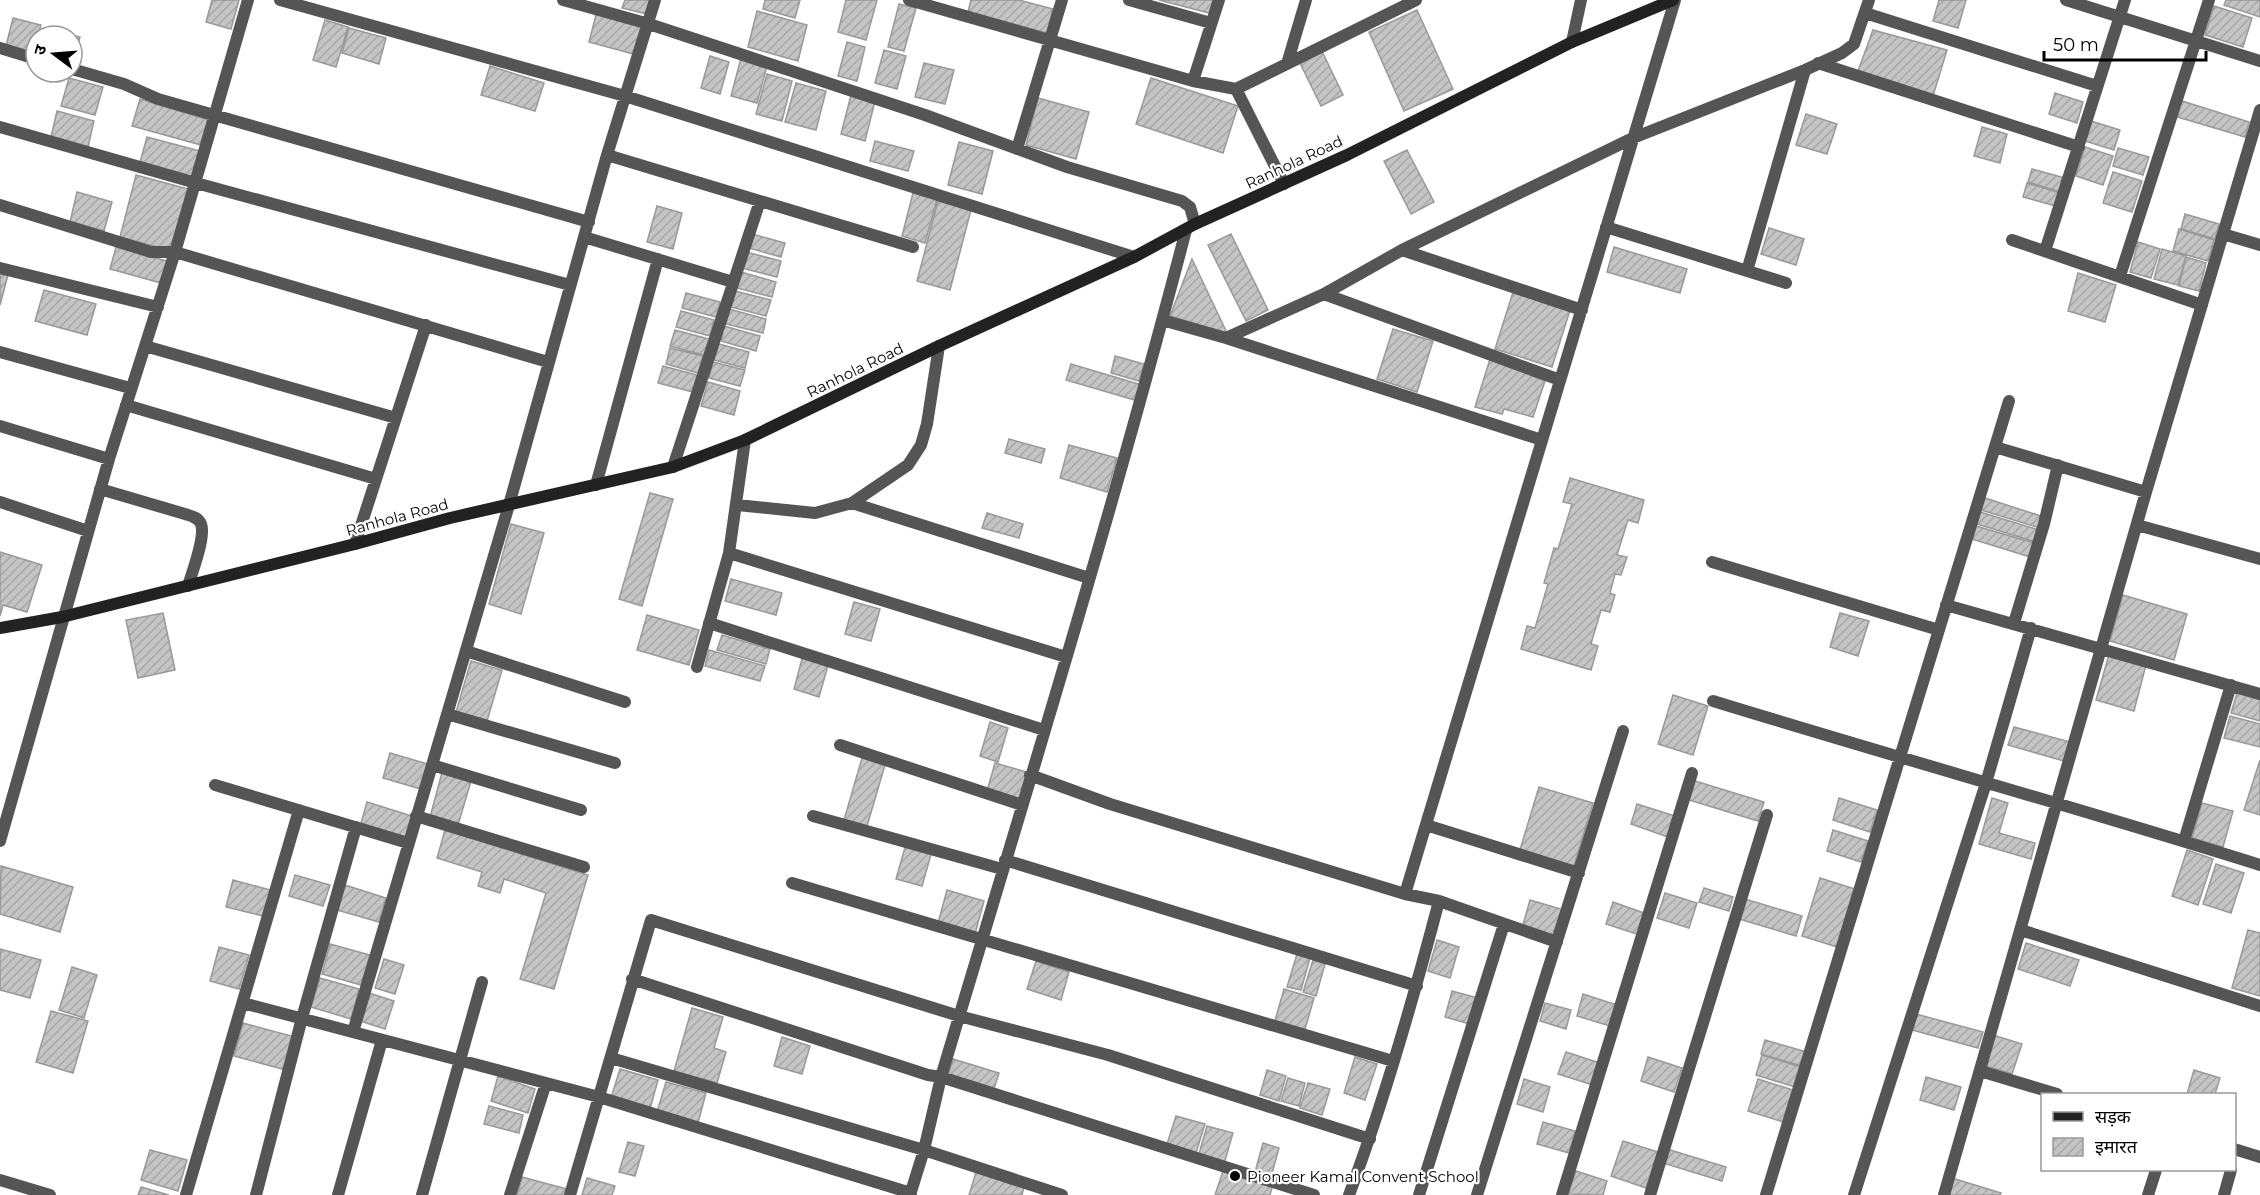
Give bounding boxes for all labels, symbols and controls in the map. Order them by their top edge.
north arrow [24,24,84,84]
scale bar [2044,24,2206,62]
text: 50 m [2053,34,2099,56]
text: उ [30,42,51,57]
street label: Ranhola Road [1242,131,1346,193]
street label: Ranhola Road [803,338,907,402]
street label: Ranhola Road [344,494,450,540]
legend [2041,1093,2236,1171]
text: सड़क [2095,1106,2132,1128]
text: इमारत [2095,1136,2138,1158]
place label: Pioneer Kamal Convent School [1247,1167,1479,1186]
marker: Pioneer Kamal Convent School [1228,1169,1242,1183]

